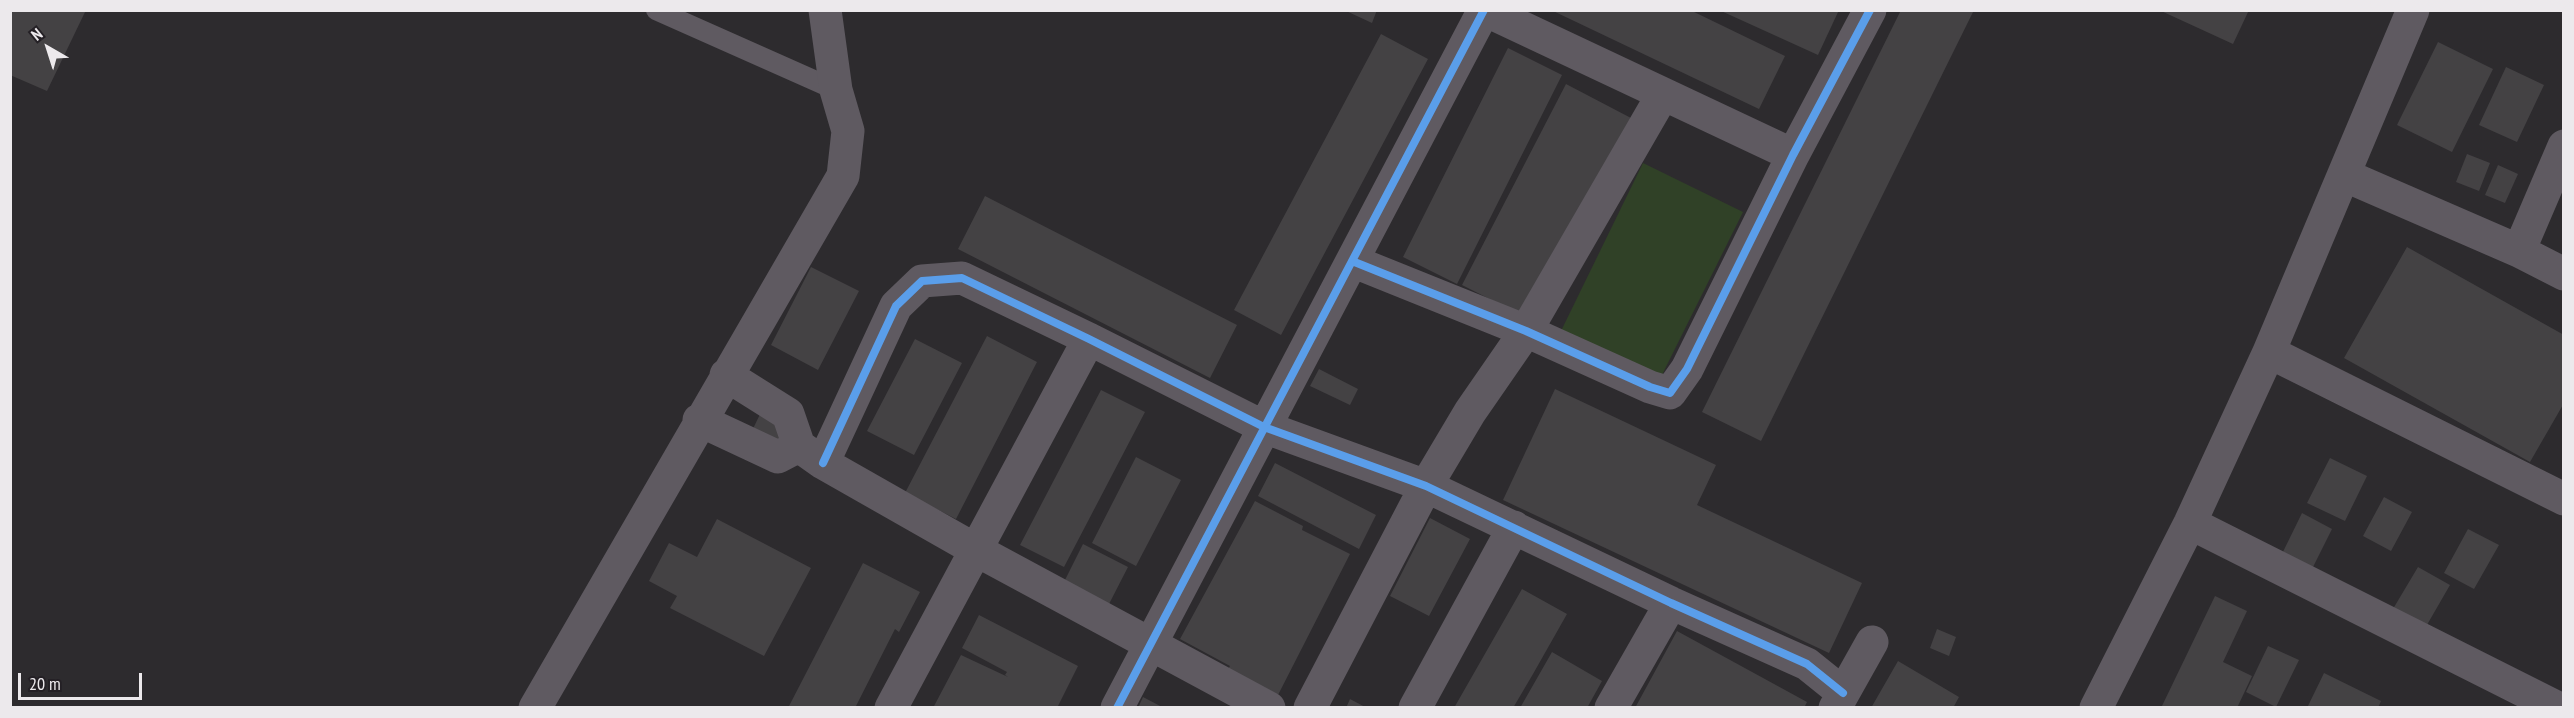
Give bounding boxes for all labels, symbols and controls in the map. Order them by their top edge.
north arrow [18,18,78,78]
text: N [27,24,46,45]
scale bar [21,661,146,699]
text: 20 m [29,672,61,695]

